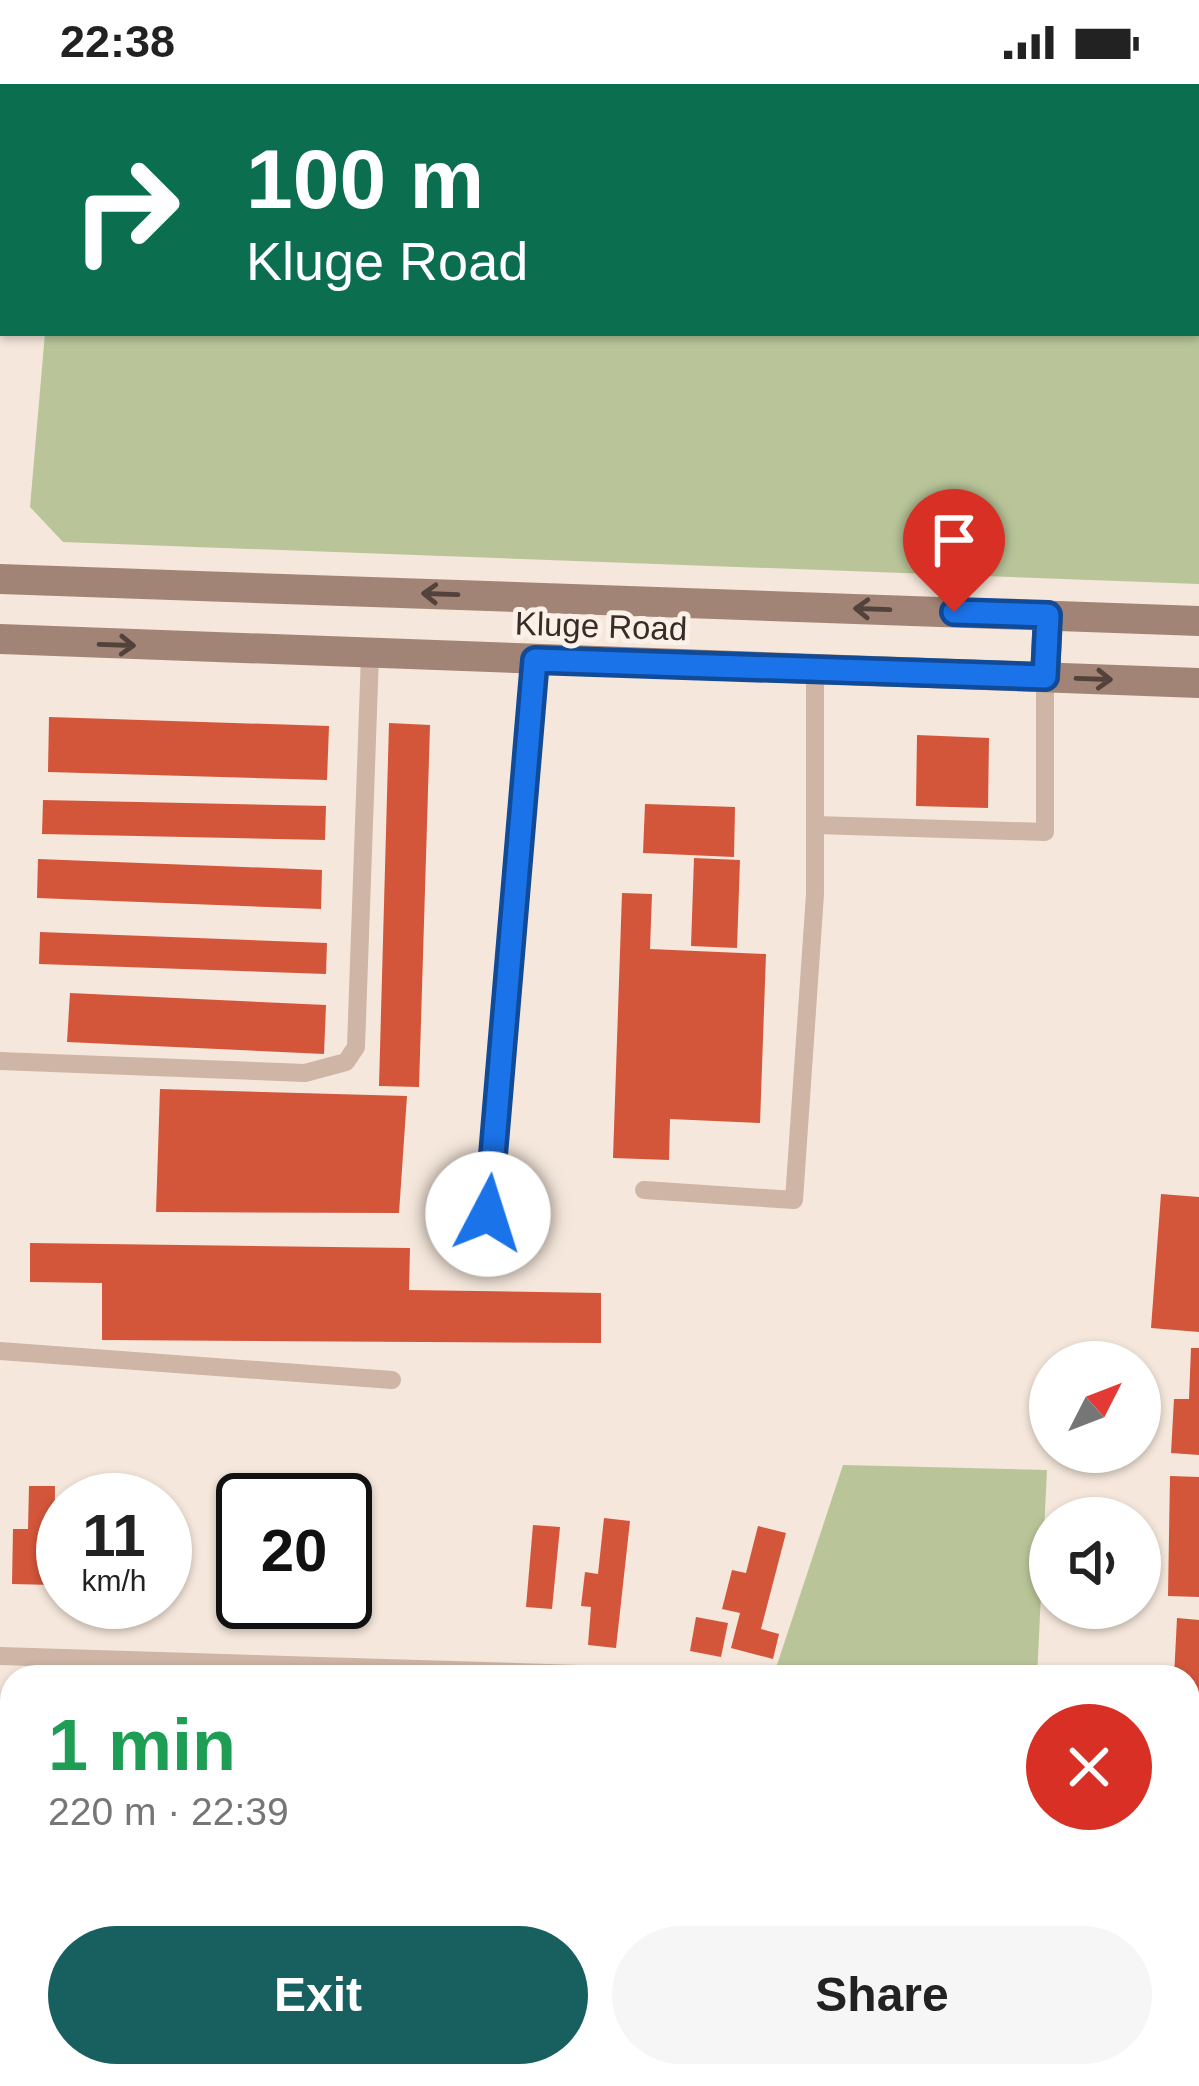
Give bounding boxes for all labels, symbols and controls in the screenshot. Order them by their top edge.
text: 22:38 [60,16,175,67]
icon: right [48,132,204,288]
text: 100 m [246,132,484,226]
text: Kluge Road [246,231,528,291]
pin [903,489,1005,612]
icon: arrive [921,507,987,573]
one-way arrow [421,582,460,605]
one-way arrow [853,598,892,621]
street label: Kluge Road [514,605,688,647]
one-way arrow [97,634,136,657]
one-way arrow [1074,668,1113,691]
position arrow [425,1151,551,1277]
north arrow [1029,1341,1161,1473]
map controls [1029,1341,1161,1629]
speed limit sign: 20 [216,1473,372,1629]
button: sound [1029,1497,1161,1629]
text: 11 [82,1502,146,1569]
text: km/h [81,1564,147,1597]
button: close [1026,1704,1152,1830]
text: 1 min [48,1705,236,1785]
text: 220 m · 22:39 [48,1790,289,1833]
button: Exit [48,1926,588,2064]
button: Share [612,1926,1152,2064]

